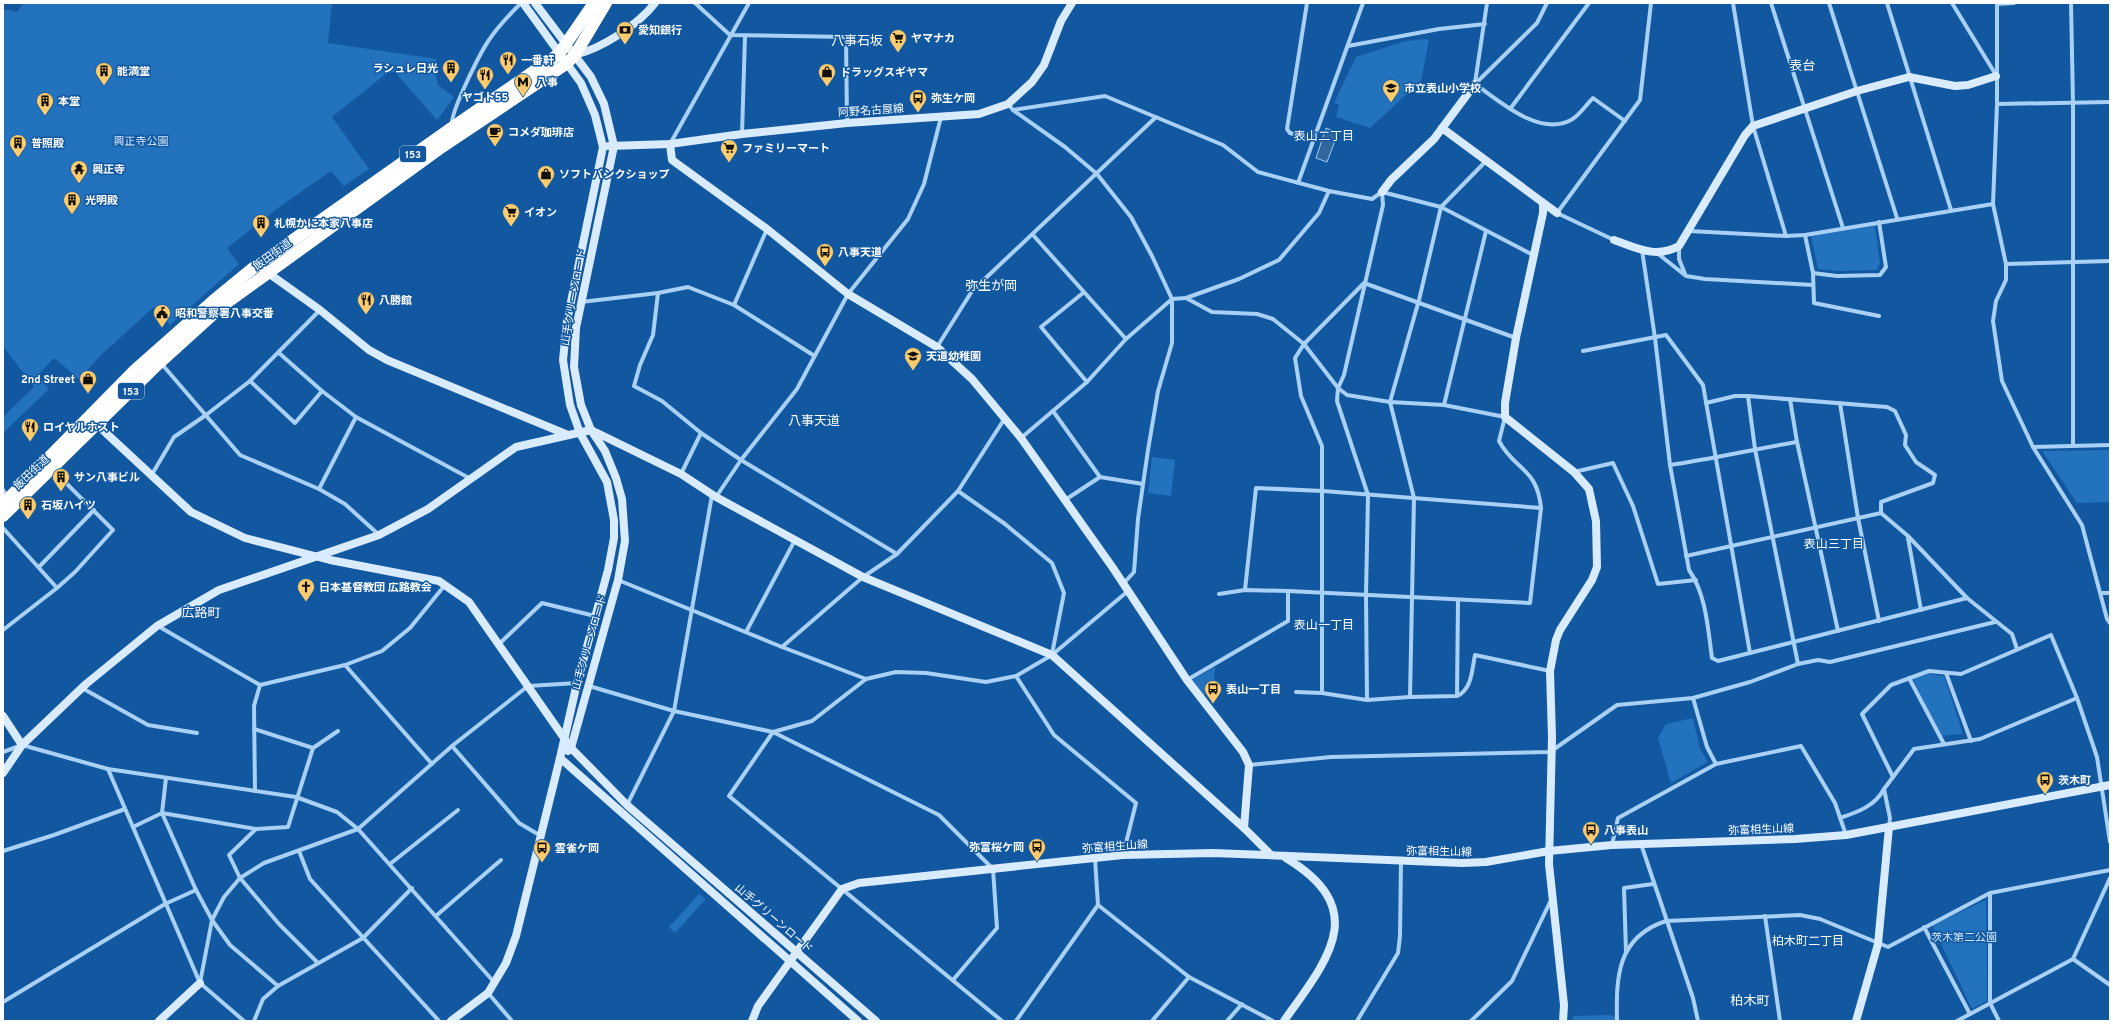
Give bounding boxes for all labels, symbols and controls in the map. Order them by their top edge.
bank icon: 愛知銀行 [615,20,635,45]
place label: 愛知銀行 [638,24,682,38]
supermarket icon: ヤマナカ [888,28,908,53]
place label: ヤマナカ [911,32,955,46]
district label: 八事石坂 [831,34,883,50]
restaurant icon: 一番軒 [498,50,518,75]
place label: 一番軒 [521,54,554,68]
building icon: ラシュレ日光 [441,58,461,83]
district label: 表台 [1789,59,1815,75]
building icon: 能満堂 [94,61,114,86]
place label: ラシュレ日光 [372,62,438,76]
shop icon: ドラッグスギヤマ [817,62,837,87]
place label: 能満堂 [117,65,150,79]
restaurant icon: ヤゴト55 [475,65,495,90]
place label: ドラッグスギヤマ [840,66,928,80]
metro station icon: 八事 [513,72,533,97]
place label: 八事 [536,76,558,90]
school or university icon: 市立表山小学校 [1381,78,1401,103]
place label: 市立表山小学校 [1404,82,1481,96]
bus stop icon: 弥生ケ岡 [908,88,928,113]
building icon: 本堂 [35,91,55,116]
place label: ヤゴト55 [462,91,508,105]
place label: 弥生ケ岡 [931,92,975,106]
place label: 本堂 [58,95,80,109]
street label: 阿野名古屋線 [838,102,904,120]
cafe icon: コメダ珈琲店 [485,122,505,147]
place label: コメダ珈琲店 [508,126,574,140]
district label: 表山二丁目 [1293,129,1354,145]
building icon: 普照殿 [8,133,28,158]
park label: 興正寺公園 [114,135,169,149]
place label: 普照殿 [31,137,64,151]
supermarket icon: ファミリーマート [719,138,739,163]
place label: ファミリーマート [742,142,830,156]
road number: 153 [400,146,426,162]
temple icon: 興正寺 [69,159,89,184]
place label: 興正寺 [92,163,125,177]
shop icon: ソフトバンクショップ [536,164,556,189]
place label: ソフトバンクショップ [559,168,670,182]
building icon: 光明殿 [62,190,82,215]
place label: 光明殿 [85,194,118,208]
supermarket icon: イオン [501,202,521,227]
place label: イオン [524,206,557,220]
building icon: 札幌かに本家八事店 [251,213,271,238]
place label: 札幌かに本家八事店 [274,217,373,231]
street label: 飯田街道 [251,236,295,273]
bus stop icon: 八事天道 [815,242,835,267]
place label: 八事天道 [838,246,882,260]
street label: 山手グリーンロード [559,247,589,347]
district label: 弥生が岡 [965,278,1017,295]
restaurant icon: 八勝館 [356,290,376,315]
place label: 八勝館 [379,294,412,308]
public building icon: 昭和警察署八事交番 [152,303,172,328]
place label: 昭和警察署八事交番 [175,307,274,321]
school or university icon: 天道幼稚園 [903,346,923,371]
place label: 天道幼稚園 [926,350,981,364]
shop icon: 2nd Street [78,369,98,394]
place label: 2nd Street [21,373,75,387]
road number: 153 [118,383,144,399]
district label: 八事天道 [788,414,840,430]
restaurant icon: ロイヤルホスト [20,417,40,442]
place label: ロイヤルホスト [43,421,120,435]
street label: 飯田街道 [11,452,52,493]
building icon: サン八事ビル [51,467,71,492]
place label: サン八事ビル [74,471,140,485]
building icon: 石坂ハイツ [18,495,38,520]
place label: 石坂ハイツ [41,499,96,513]
district label: 表山三丁目 [1803,537,1864,553]
church icon: 日本基督教団 広路教会 [296,577,316,602]
place label: 日本基督教団 広路教会 [319,581,432,595]
street label: 山手グリーンロード [570,593,610,692]
district label: 広路町 [181,606,221,622]
district label: 表山一丁目 [1293,618,1354,634]
bus stop icon: 表山一丁目 [1203,679,1223,704]
place label: 表山一丁目 [1226,683,1281,697]
bus stop icon: 茨木町 [2035,770,2055,795]
place label: 茨木町 [2058,774,2091,788]
bus stop icon: 八事表山 [1581,820,1601,845]
street label: 弥富相生山線 [1728,822,1794,838]
place label: 八事表山 [1604,824,1648,838]
bus stop icon: 弥富桜ケ岡 [1027,837,1047,862]
bus stop icon: 雲雀ケ岡 [532,838,552,863]
street label: 弥富相生山線 [1082,838,1148,856]
place label: 弥富桜ケ岡 [969,841,1024,855]
place label: 雲雀ケ岡 [555,842,599,856]
street label: 弥富相生山線 [1406,844,1472,860]
street label: 山手グリーンロード [732,881,815,956]
park label: 茨木第二公園 [1931,931,1997,945]
district label: 柏木町二丁目 [1772,934,1844,950]
district label: 柏木町 [1730,994,1770,1010]

